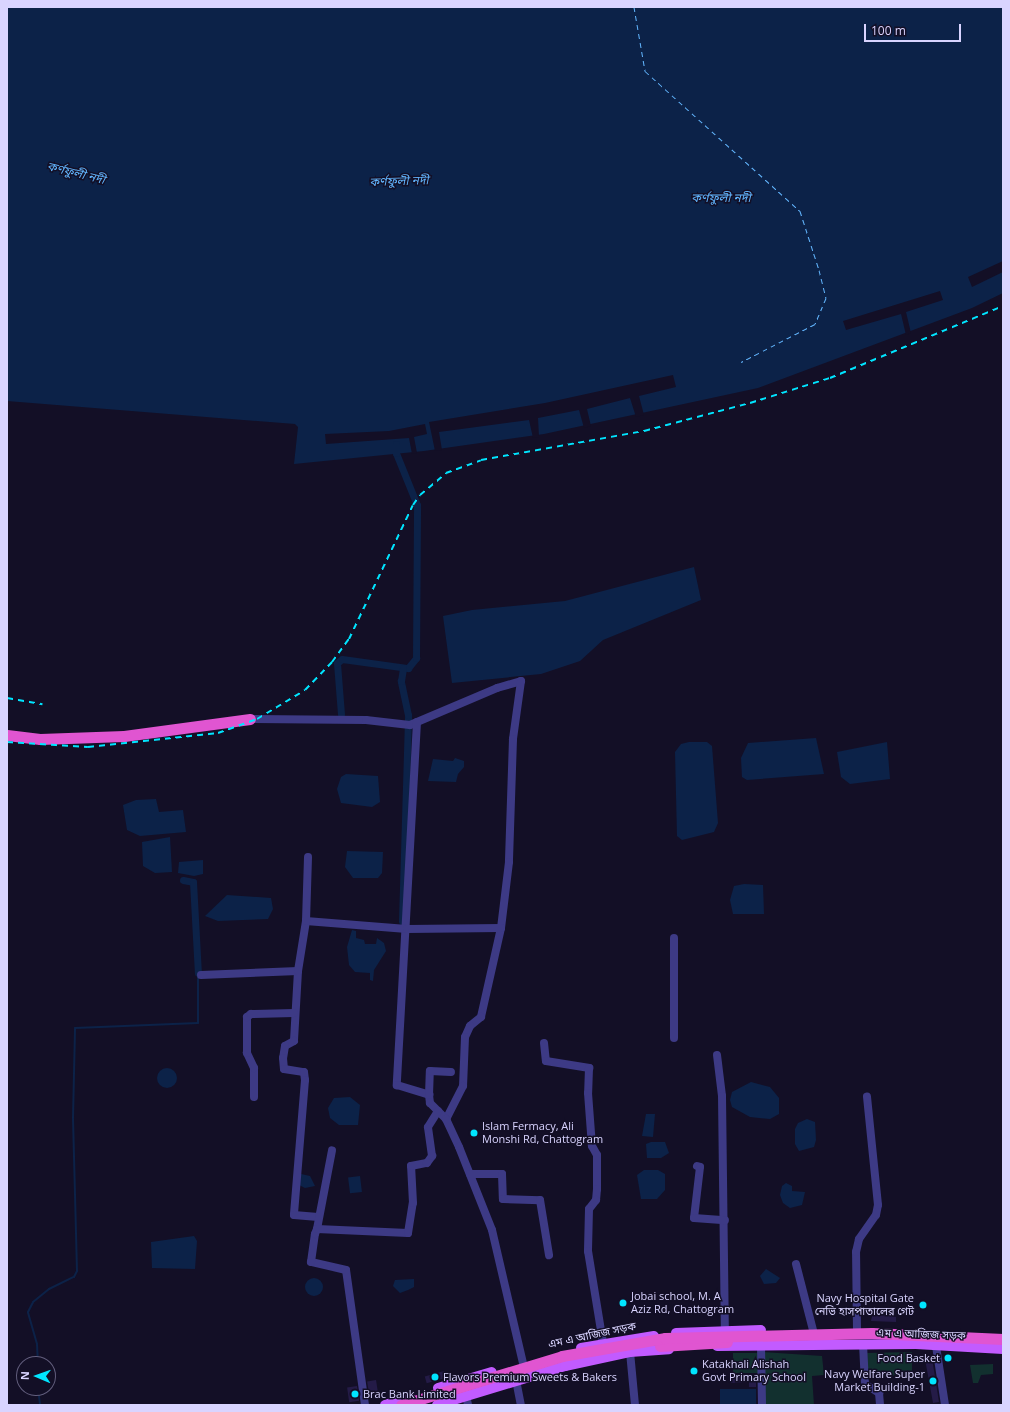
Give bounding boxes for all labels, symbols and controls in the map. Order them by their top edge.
scale bar [866,16,963,42]
text: 100 m [871,22,906,39]
water label: কর্ণফুলী নদী [46,159,106,187]
water label: কর্ণফুলী নদী [369,173,429,189]
water label: কর্ণফুলী নদী [691,191,751,205]
place label: Islam Fermacy, Ali Monshi Rd, Chattogram [482,1120,603,1146]
marker: Islam Fermacy, Ali Monshi Rd, Chattogram [469,1128,479,1138]
place label: Jobai school, M. A Aziz Rd, Chattogram [631,1290,734,1316]
place label: Navy Hospital Gate নেভি হাসপাতালের গেট [815,1292,914,1318]
marker: Jobai school, M. A Aziz Rd, Chattogram [618,1298,628,1308]
marker: Navy Hospital Gate নেভি হাসপাতালের গেট [917,1299,929,1311]
street label: এম এ আজিজ সড়ক [547,1319,637,1351]
street label: এম এ আজিজ সড়ক [876,1326,966,1342]
place label: Food Basket [877,1351,940,1365]
marker: Food Basket [943,1353,953,1363]
north arrow [16,1356,56,1396]
place label: Katakhali Alishah Govt Primary School [702,1358,806,1384]
marker: Katakhali Alishah Govt Primary School [689,1366,699,1376]
place label: Navy Welfare Super Market Building-1 [824,1368,925,1394]
place label: Flavors Premium Sweets & Bakers [443,1370,617,1384]
text: N [17,1371,32,1380]
marker: Flavors Premium Sweets & Bakers [430,1372,440,1382]
marker: Navy Welfare Super Market Building-1 [928,1376,938,1386]
place label: Brac Bank Limited [363,1387,456,1401]
marker: Brac Bank Limited [350,1389,360,1399]

